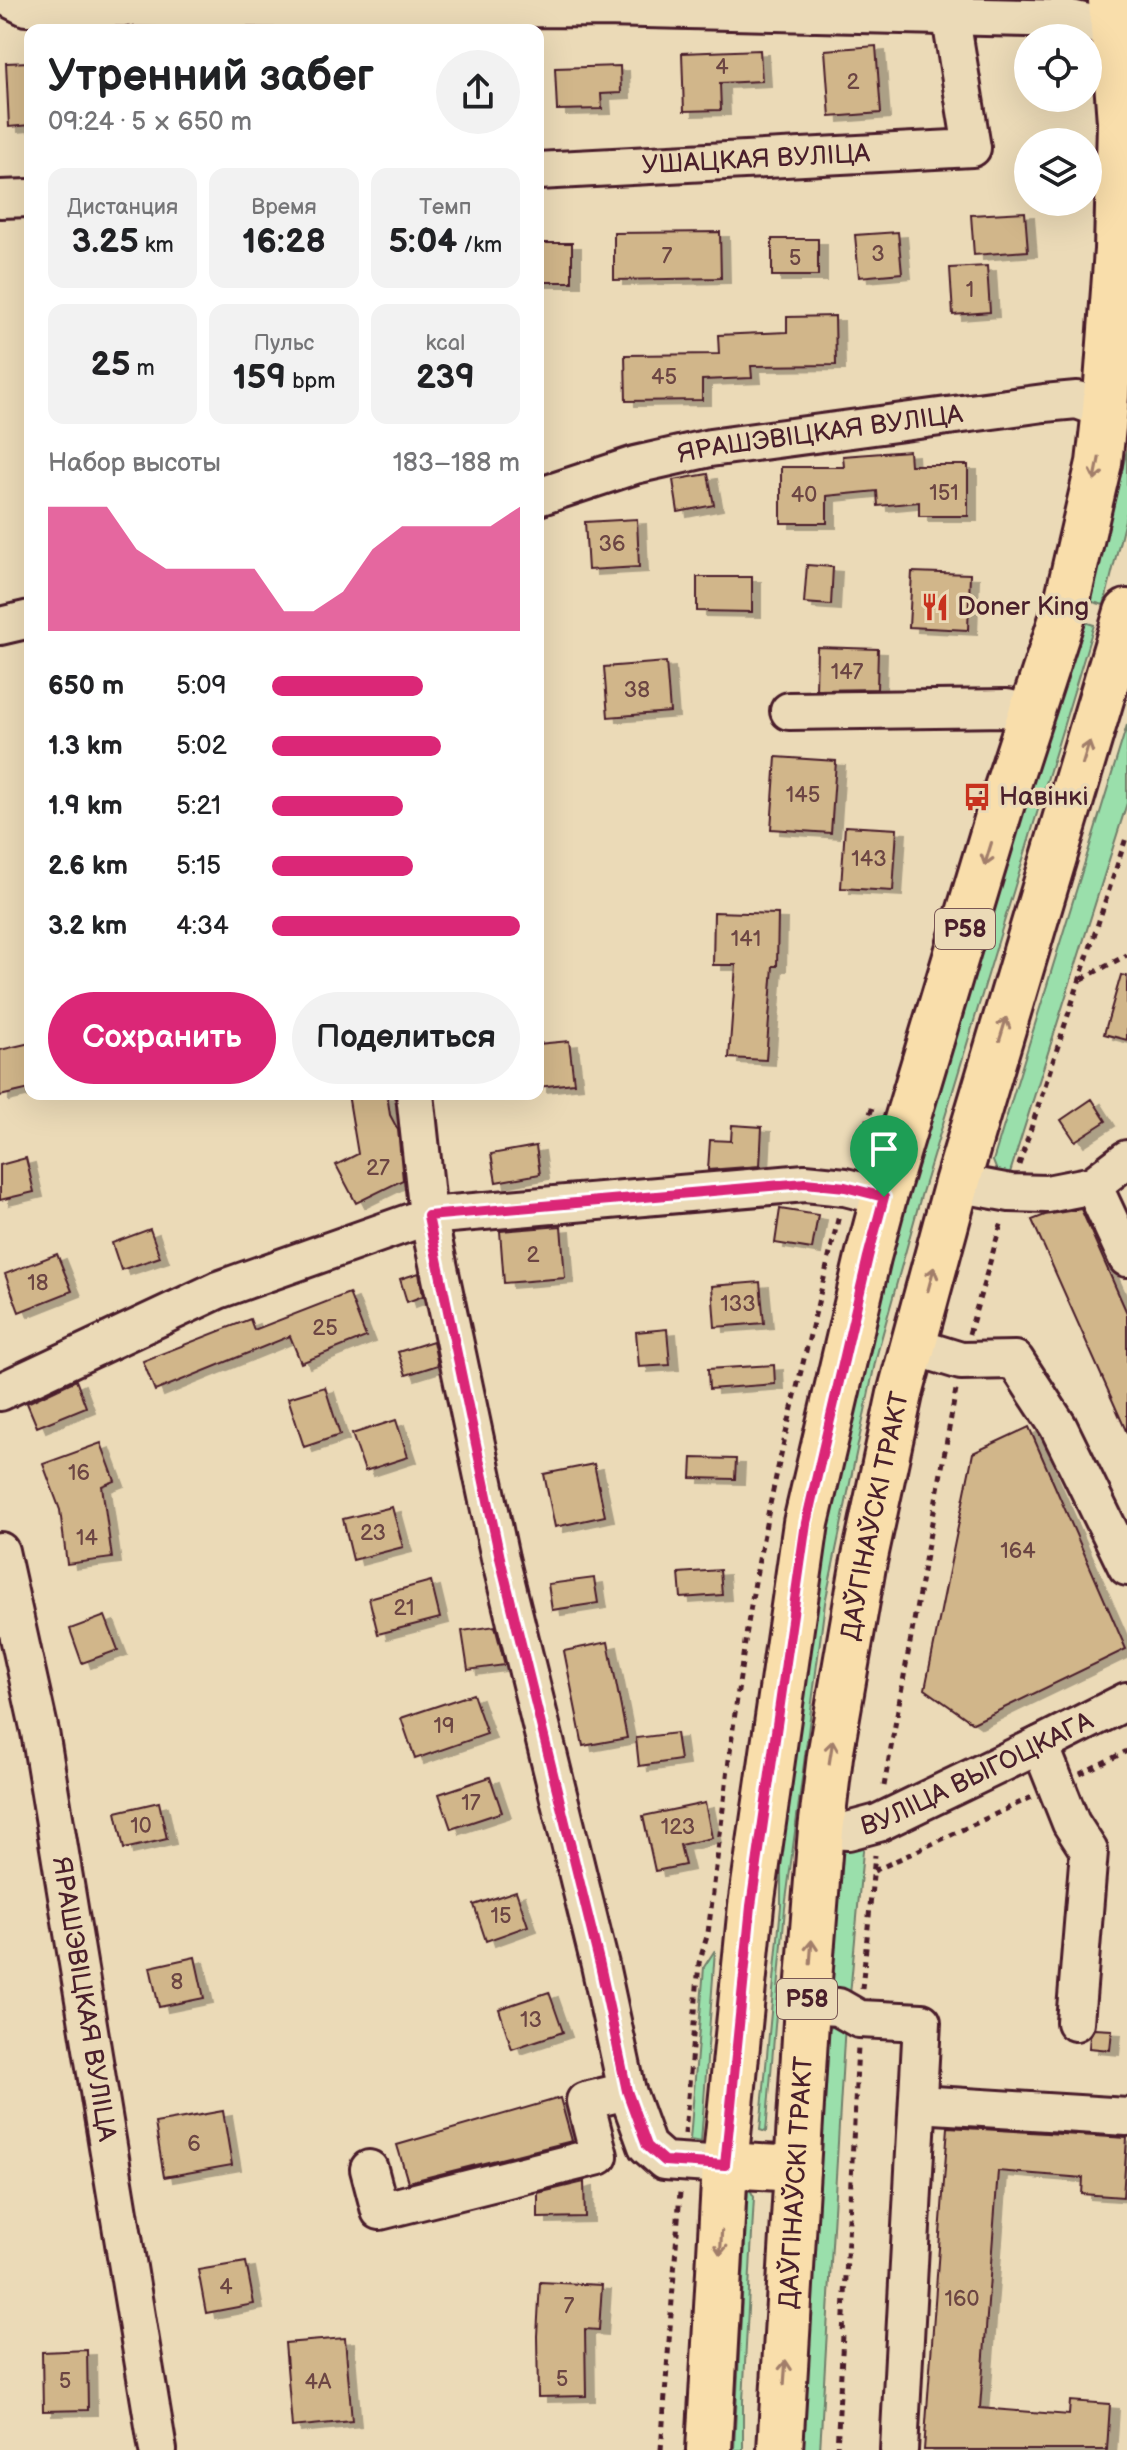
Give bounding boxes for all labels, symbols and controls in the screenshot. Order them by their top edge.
map controls [1014,24,1102,216]
button: locate [1014,24,1102,112]
text: Утренний забег [48,50,374,103]
button: share [436,50,520,134]
house number: 4 [715,54,729,81]
house number: 2 [847,69,860,96]
text: 09:24 · 5 × 650 m [48,107,252,138]
button: layers [1014,128,1102,216]
street label: УШАЦКАЯ ВУЛІЦА [641,138,871,181]
text: Дистанция [67,194,178,221]
text: Время [251,194,317,221]
text: Темп [419,194,471,221]
text: 3.25 [72,221,139,262]
text: 16:28 [242,221,326,262]
text: 5:04 [388,221,457,262]
text: km [139,232,174,259]
text: /km [457,232,502,259]
house number: 3 [871,241,885,268]
house number: 7 [662,243,673,270]
house number: 5 [789,245,801,272]
house number: 1 [966,277,974,304]
text: Пульс [254,330,314,357]
text: kcal [426,330,465,357]
text: 25 [91,344,131,385]
text: m [131,355,155,382]
text: 159 [232,357,286,398]
text: 239 [416,357,475,398]
house number: 45 [651,364,677,391]
text: bpm [286,368,336,395]
street label: ЯРАШЭВІЦКАЯ ВУЛІЦА [674,399,965,470]
text: Набор высоты [48,448,221,479]
text: 183–188 m [393,448,520,479]
one-way arrow [1089,456,1104,482]
house number: 151 [929,480,959,507]
house number: 40 [791,482,817,509]
house number: 36 [599,531,625,558]
restaurant icon: Doner King [920,592,950,622]
place label: Doner King [957,592,1089,623]
house number: 147 [831,659,864,686]
text: 650 m [48,671,124,702]
text: 5:09 [176,671,226,702]
house number: 38 [624,677,650,704]
text: 1.3 km [48,731,123,762]
text: 5:02 [176,731,227,762]
one-way arrow [1079,741,1094,767]
house number: 145 [786,782,820,809]
bus stop icon: Навінкі [962,782,992,812]
place label: Навінкі [999,782,1089,813]
text: 1.9 km [48,791,123,822]
text: 5:21 [176,791,221,822]
one-way arrow [980,841,994,866]
house number: 143 [851,846,887,873]
text: 2.6 km [48,851,128,882]
text: 5:15 [176,851,221,882]
road number: Р58 [935,909,995,949]
text: 3.2 km [48,911,127,942]
text: 4:34 [176,911,229,942]
house number: 141 [731,926,761,953]
button: Сохранить [48,992,276,1084]
button: Поделиться [292,992,520,1084]
one-way arrow [996,1017,1011,1043]
pin [850,1115,918,1197]
icon: arrive [862,1127,906,1171]
house number: 27 [366,1155,390,1182]
house number: 2 [527,1242,540,1269]
one-way arrow [924,1267,939,1293]
house number: 18 [27,1270,49,1297]
house number: 133 [720,1291,756,1318]
house number: 25 [312,1315,338,1342]
street label: ДАЎГІНАЎСКІ ТРАКТ [835,1389,916,1643]
house number: 16 [68,1460,90,1487]
house number: 23 [360,1520,386,1547]
house number: 14 [76,1525,99,1552]
house number: 164 [1000,1538,1036,1565]
house number: 21 [393,1595,415,1622]
street label: ВУЛІЦА ВЫГОЦКАГА [857,1705,1098,1842]
house number: 19 [433,1713,455,1740]
one-way arrow [824,1740,839,1766]
house number: 17 [461,1790,481,1817]
house number: 10 [130,1813,152,1840]
house number: 123 [661,1814,695,1841]
street label: ЯРАШЭВІЦКАЯ ВУЛІЦА [45,1854,123,2144]
house number: 15 [490,1903,512,1930]
one-way arrow [804,1939,819,1966]
house number: 8 [171,1969,183,1996]
road number: Р58 [777,1979,837,2019]
house number: 13 [520,2007,542,2034]
street label: ДАЎГІНАЎСКІ ТРАКТ [773,2055,819,2310]
house number: 6 [187,2131,201,2158]
one-way arrow [713,2229,728,2256]
house number: 4 [219,2274,233,2301]
house number: 160 [945,2286,980,2313]
house number: 7 [564,2293,575,2320]
one-way arrow [777,2359,792,2386]
house number: 5 [556,2366,568,2393]
house number: 5 [59,2368,71,2395]
house number: 4А [305,2369,332,2396]

